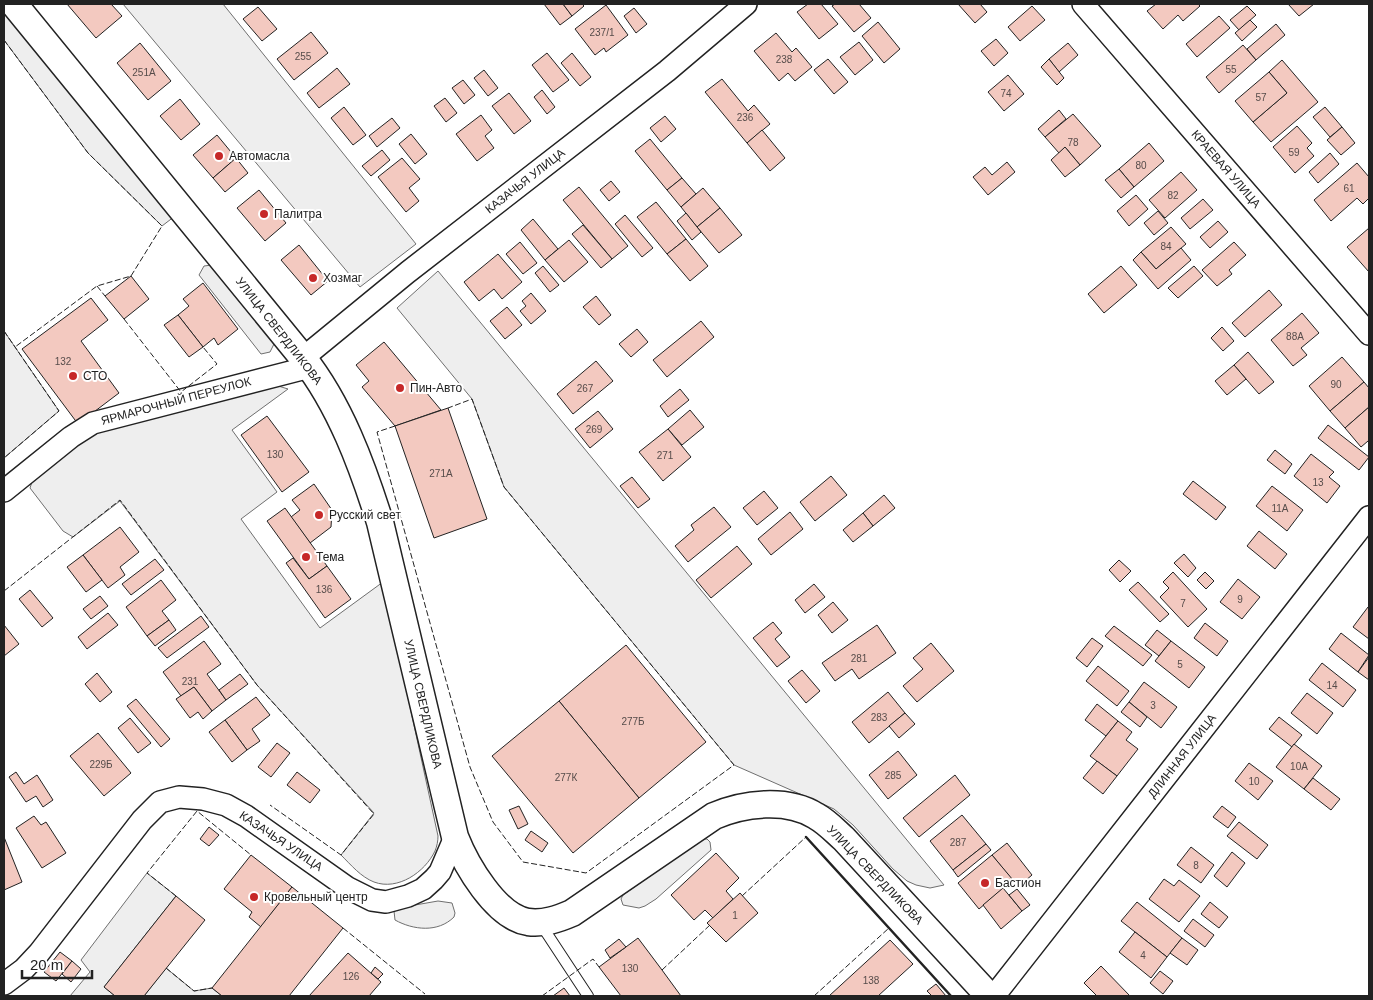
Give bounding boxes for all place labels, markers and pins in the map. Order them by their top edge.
place label: Автомасла [229,149,290,163]
marker: Автомасла [213,150,225,162]
place label: Палитра [274,207,322,221]
marker: Палитра [258,208,270,220]
place label: Хозмаг [323,271,363,285]
marker: Хозмаг [307,272,319,284]
place label: СТО [83,369,107,383]
marker: СТО [67,370,79,382]
place label: Пин-Авто [410,381,462,395]
marker: Пин-Авто [394,382,406,394]
place label: Русский свет [329,508,401,522]
marker: Русский свет [313,509,325,521]
place label: Тема [316,550,345,564]
marker: Тема [300,551,312,563]
place label: Бастион [995,876,1041,890]
marker: Бастион [979,877,991,889]
place label: Кровельный центр [264,890,368,904]
marker: Кровельный центр [248,891,260,903]

